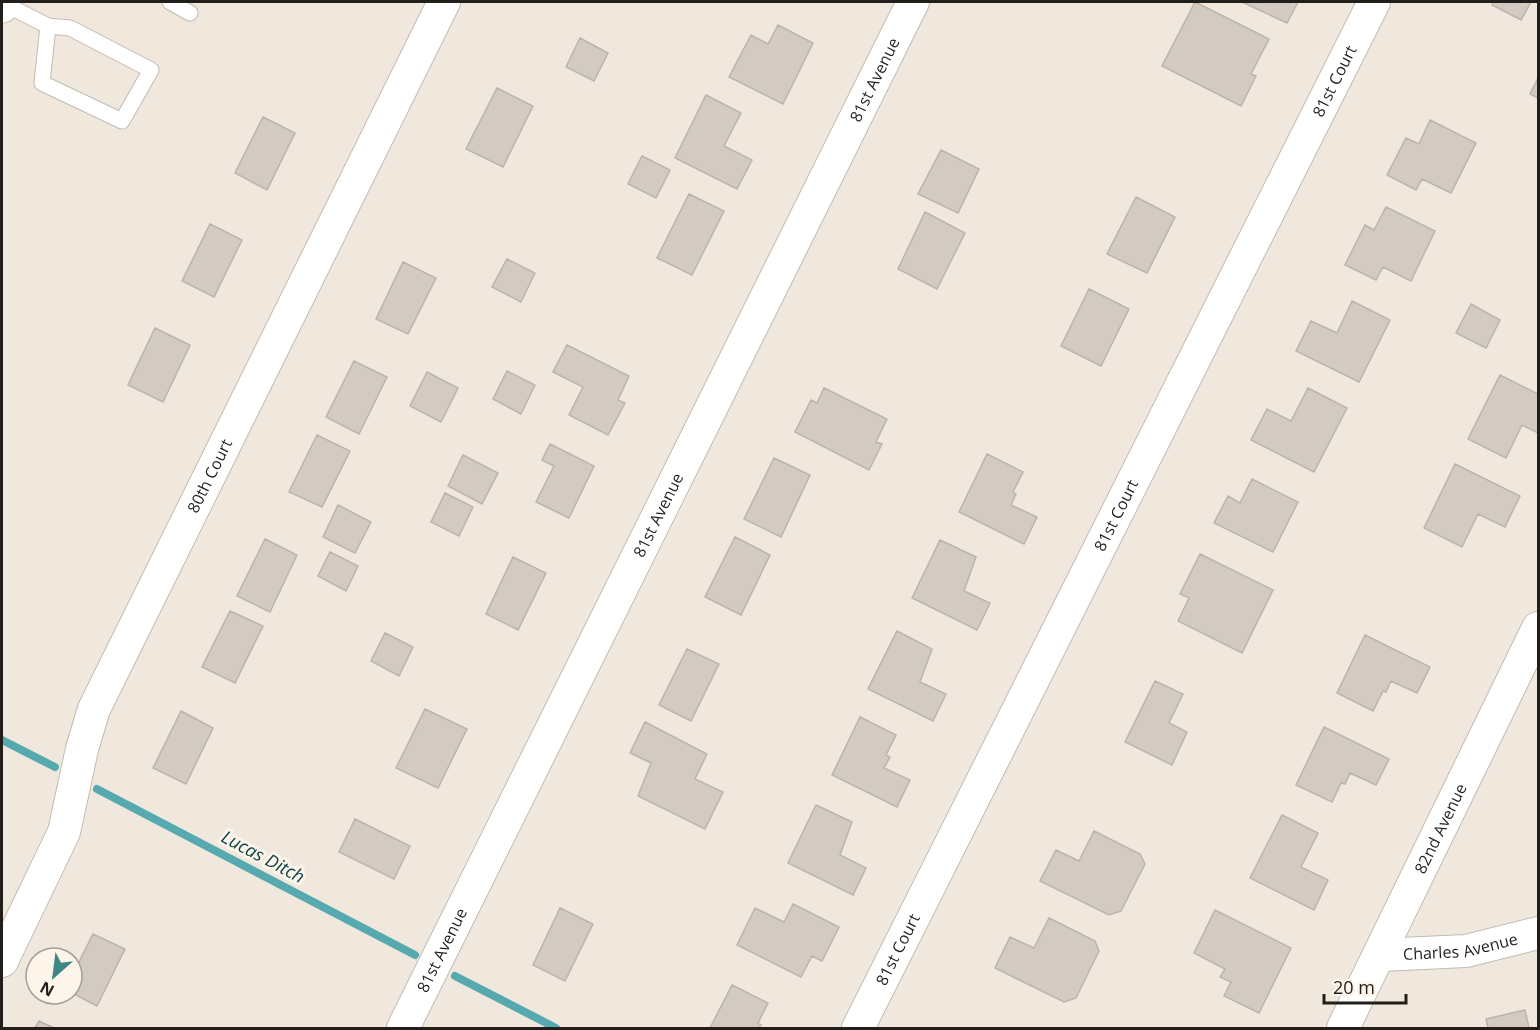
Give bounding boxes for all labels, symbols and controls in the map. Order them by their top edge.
street label: 81st Avenue [844,34,905,126]
street label: 81st Court [1307,41,1362,121]
street label: 80th Court [182,435,237,516]
street label: 81st Avenue [628,469,688,561]
street label: 81st Court [1089,475,1143,555]
street label: 82nd Avenue [1409,780,1472,877]
water label: Lucas Ditch [218,824,309,888]
street label: 81st Avenue [412,904,472,996]
street label: 81st Court [870,910,925,989]
street label: Charles Avenue [1403,928,1520,965]
north arrow [24,946,84,1006]
scale bar [1324,967,1406,1005]
text: 20 m [1333,975,1375,999]
text: N [36,976,58,1002]

